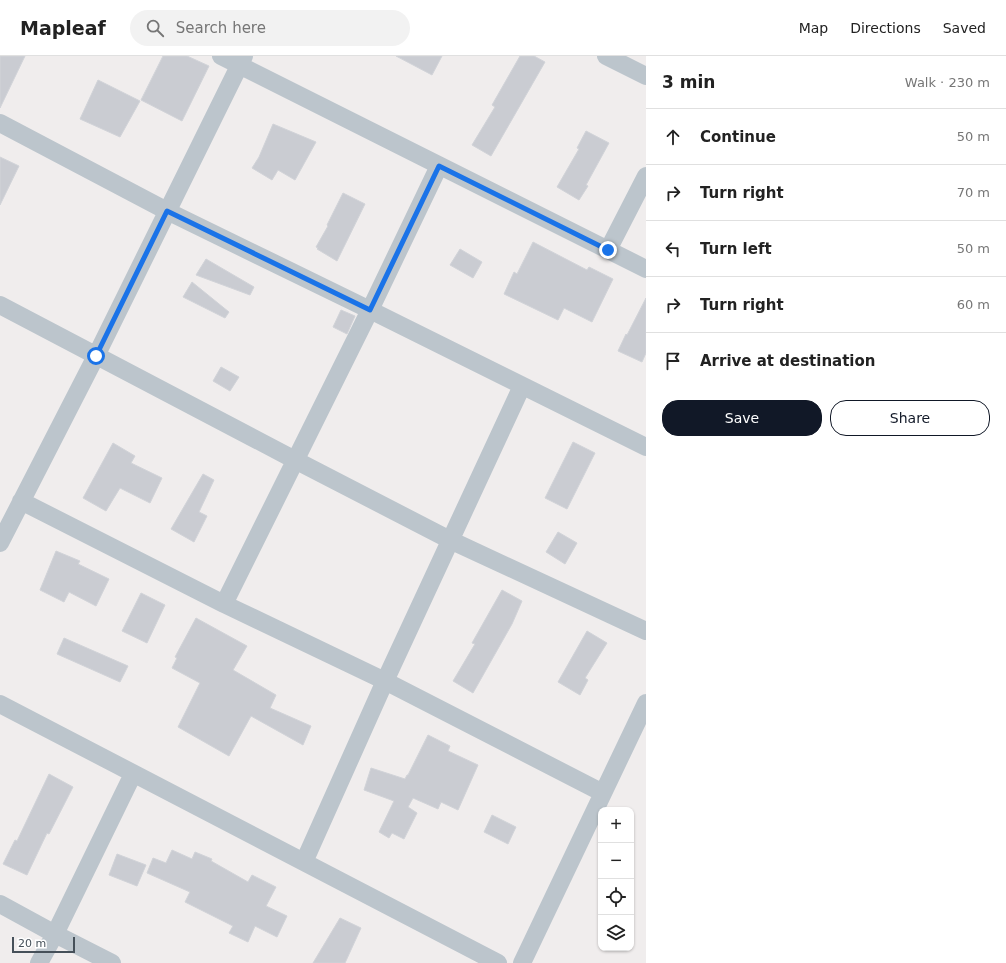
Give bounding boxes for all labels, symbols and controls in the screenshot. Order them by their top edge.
search box [130,10,410,46]
text: Mapleaf [20,17,106,39]
icon: search [144,17,166,39]
text: Search here [176,19,266,37]
text: Map [799,20,828,36]
text: Directions [850,20,921,36]
text: Saved [943,20,986,36]
text: 3 min [662,72,715,92]
text: Walk · 230 m [905,75,990,90]
icon: ahead [662,126,684,148]
text: Continue [700,128,776,146]
text: 50 m [957,129,990,144]
icon: right [662,182,684,204]
text: Turn right [700,184,784,202]
text: 70 m [957,185,990,200]
icon: left [662,238,684,260]
text: Turn left [700,240,772,258]
route end [599,241,617,259]
text: 50 m [957,241,990,256]
icon: right [662,294,684,316]
text: Turn right [700,296,784,314]
text: 60 m [957,297,990,312]
route start [87,347,105,365]
icon: arrive [662,350,684,372]
text: Arrive at destination [700,352,875,370]
button: Save [662,400,822,436]
button: Share [830,400,990,436]
map controls [598,807,634,951]
button: + [598,807,634,843]
button: − [598,843,634,879]
button: locate [598,879,634,915]
button: layers [598,915,634,951]
scale bar [12,935,75,954]
text: 20 m [18,937,46,950]

